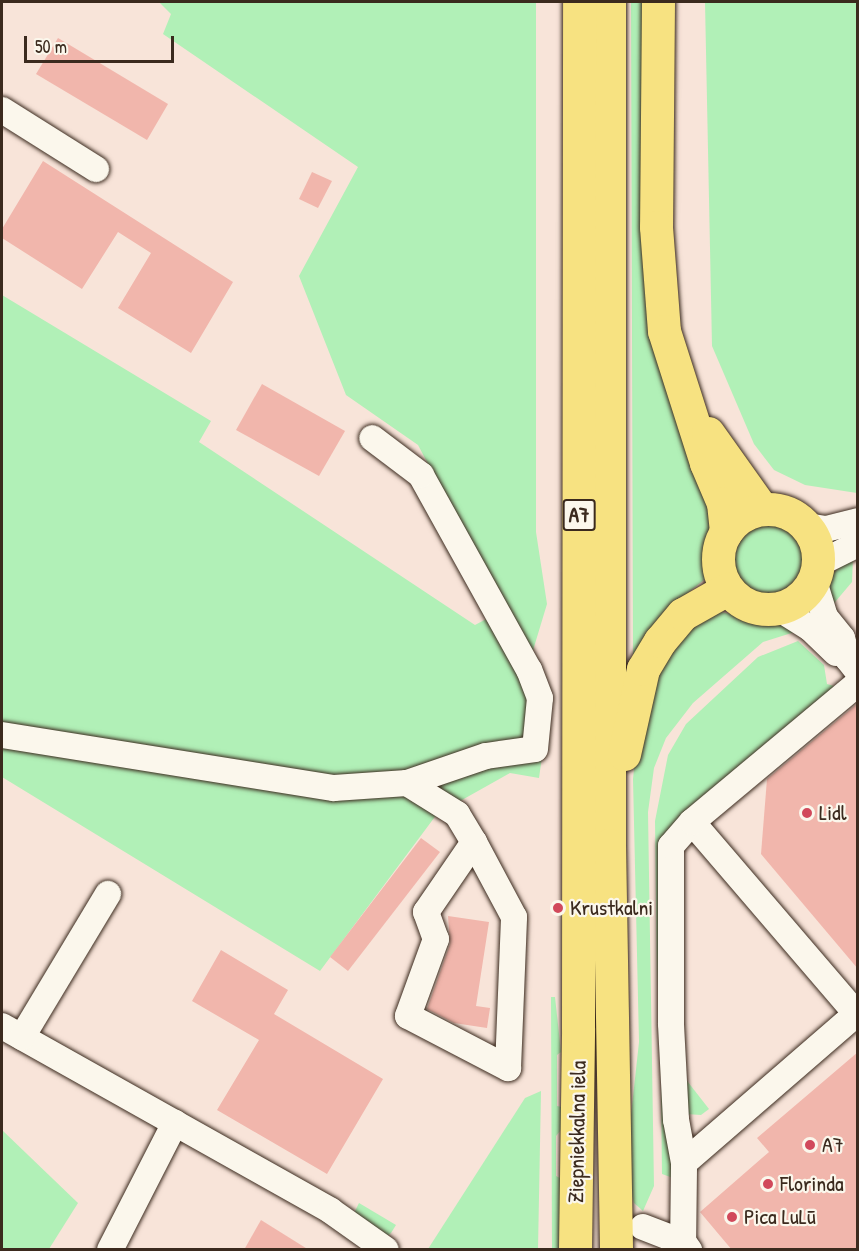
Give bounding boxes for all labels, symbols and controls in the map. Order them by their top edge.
scale bar [27,24,177,62]
text: 50 m [35,34,67,59]
road number: A7 [562,497,596,533]
place label: Lidl [819,800,847,826]
marker: Lidl [800,806,814,820]
place label: Krustkalni [570,895,653,921]
marker: Krustkalni [551,901,565,915]
street label: Ziepniekkalna iela [563,1061,591,1203]
place label: A7 [822,1132,844,1158]
marker: A7 [803,1138,817,1152]
place label: Florinda [780,1171,844,1197]
marker: Florinda [761,1177,775,1191]
place label: Pica LuLū [744,1204,816,1230]
marker: Pica LuLū [725,1210,739,1224]

